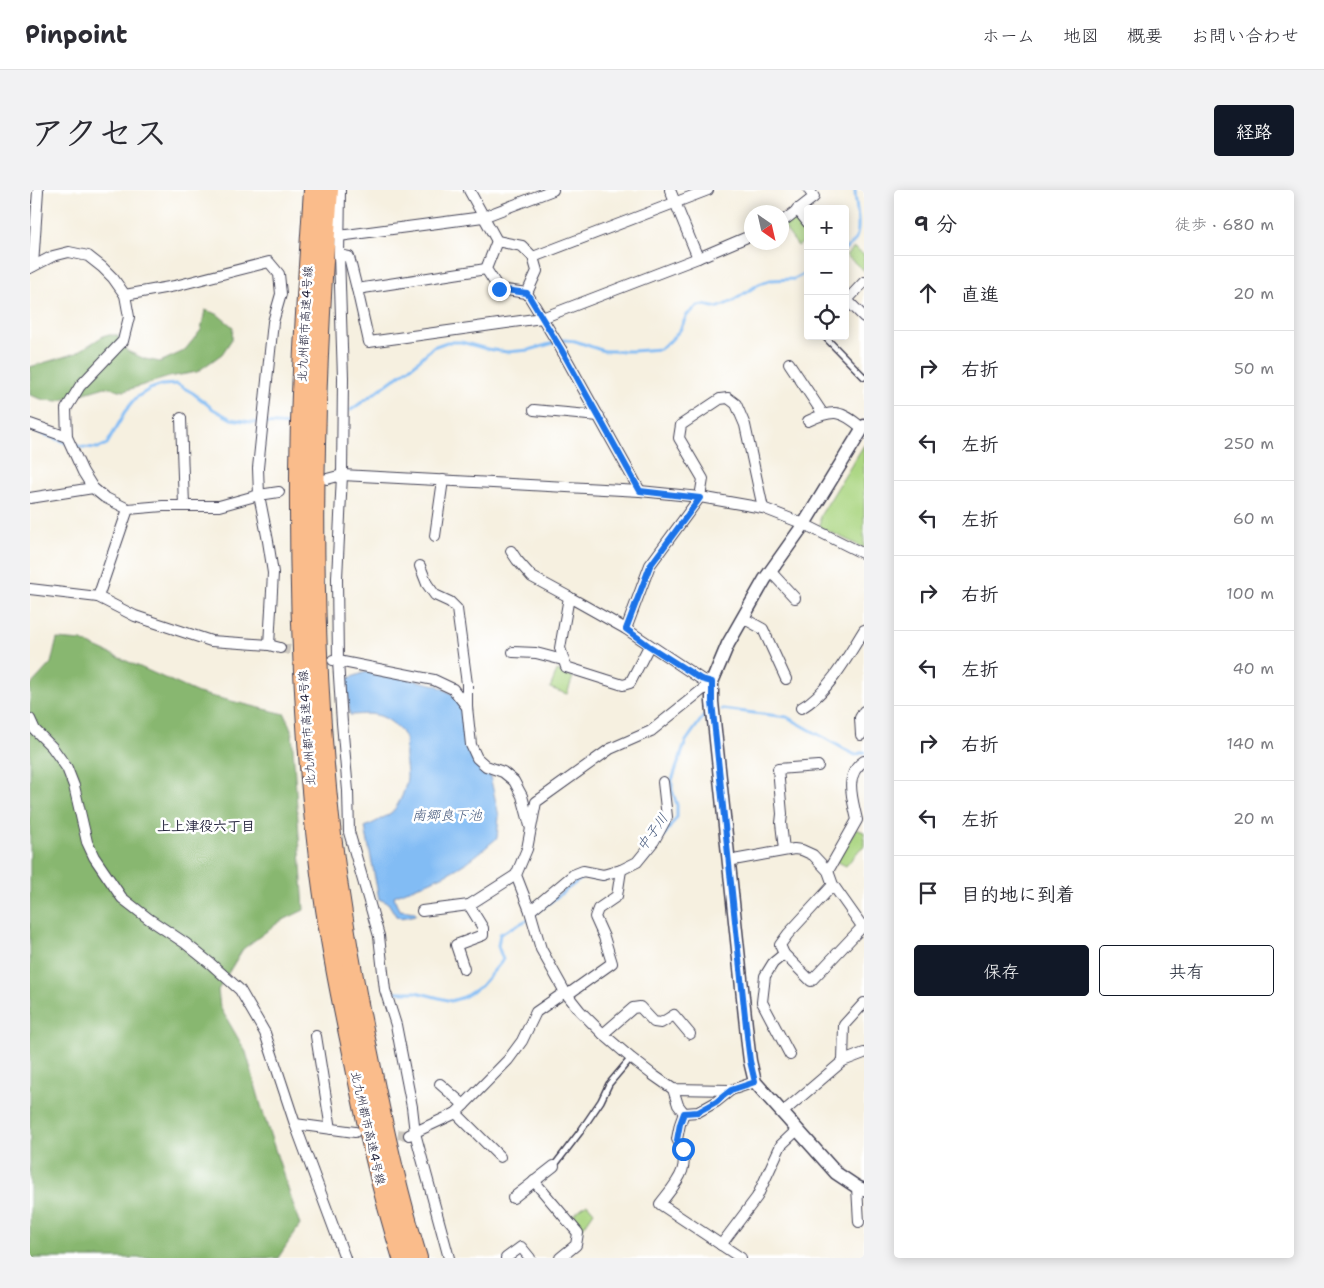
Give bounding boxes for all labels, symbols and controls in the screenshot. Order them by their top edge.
text: Pinpoint [25,19,127,51]
text: ホーム [982,24,1035,48]
text: 地図 [1063,24,1099,48]
text: 概要 [1127,24,1163,48]
text: お問い合わせ [1191,24,1299,48]
button: 経路 [1214,105,1294,156]
text: アクセス [30,109,168,156]
north arrow [744,205,789,250]
map controls [804,205,849,340]
button: + [804,205,849,250]
text: 9 分 [914,210,957,238]
text: 徒歩 · 680 m [1175,214,1274,235]
button: − [804,250,849,295]
street label: 北九州都市高速4号線 [294,265,316,383]
route end [488,278,511,301]
icon: ahead [914,279,942,307]
text: 直進 [961,282,999,307]
text: 20 m [1233,283,1274,304]
button: locate [804,295,849,340]
icon: right [914,354,942,382]
text: 右折 [961,357,999,382]
text: 50 m [1234,358,1274,379]
icon: left [914,429,942,457]
text: 左折 [961,432,999,457]
text: 250 m [1223,433,1274,454]
icon: left [914,504,942,532]
text: 左折 [961,507,999,532]
text: 60 m [1233,508,1274,529]
icon: right [914,579,942,607]
text: 右折 [961,582,999,607]
text: 100 m [1226,583,1274,604]
icon: left [914,654,942,682]
text: 左折 [961,657,999,682]
text: 40 m [1232,658,1274,679]
street label: 北九州都市高速4号線 [295,669,319,787]
icon: right [914,729,942,757]
text: 右折 [961,732,999,757]
text: 140 m [1227,733,1274,754]
icon: left [914,804,942,832]
water label: 南郷良下池 [412,806,483,824]
text: 左折 [961,807,999,832]
text: 20 m [1233,808,1274,829]
water label: 中子川 [632,810,672,854]
district label: 上上津役六丁目 [157,817,255,835]
icon: arrive [914,879,942,907]
text: 目的地に到着 [961,882,1075,907]
button: 保存 [914,945,1089,996]
button: 共有 [1099,945,1274,996]
street label: 北九州都市高速4号線 [347,1069,389,1187]
route start [672,1138,695,1161]

